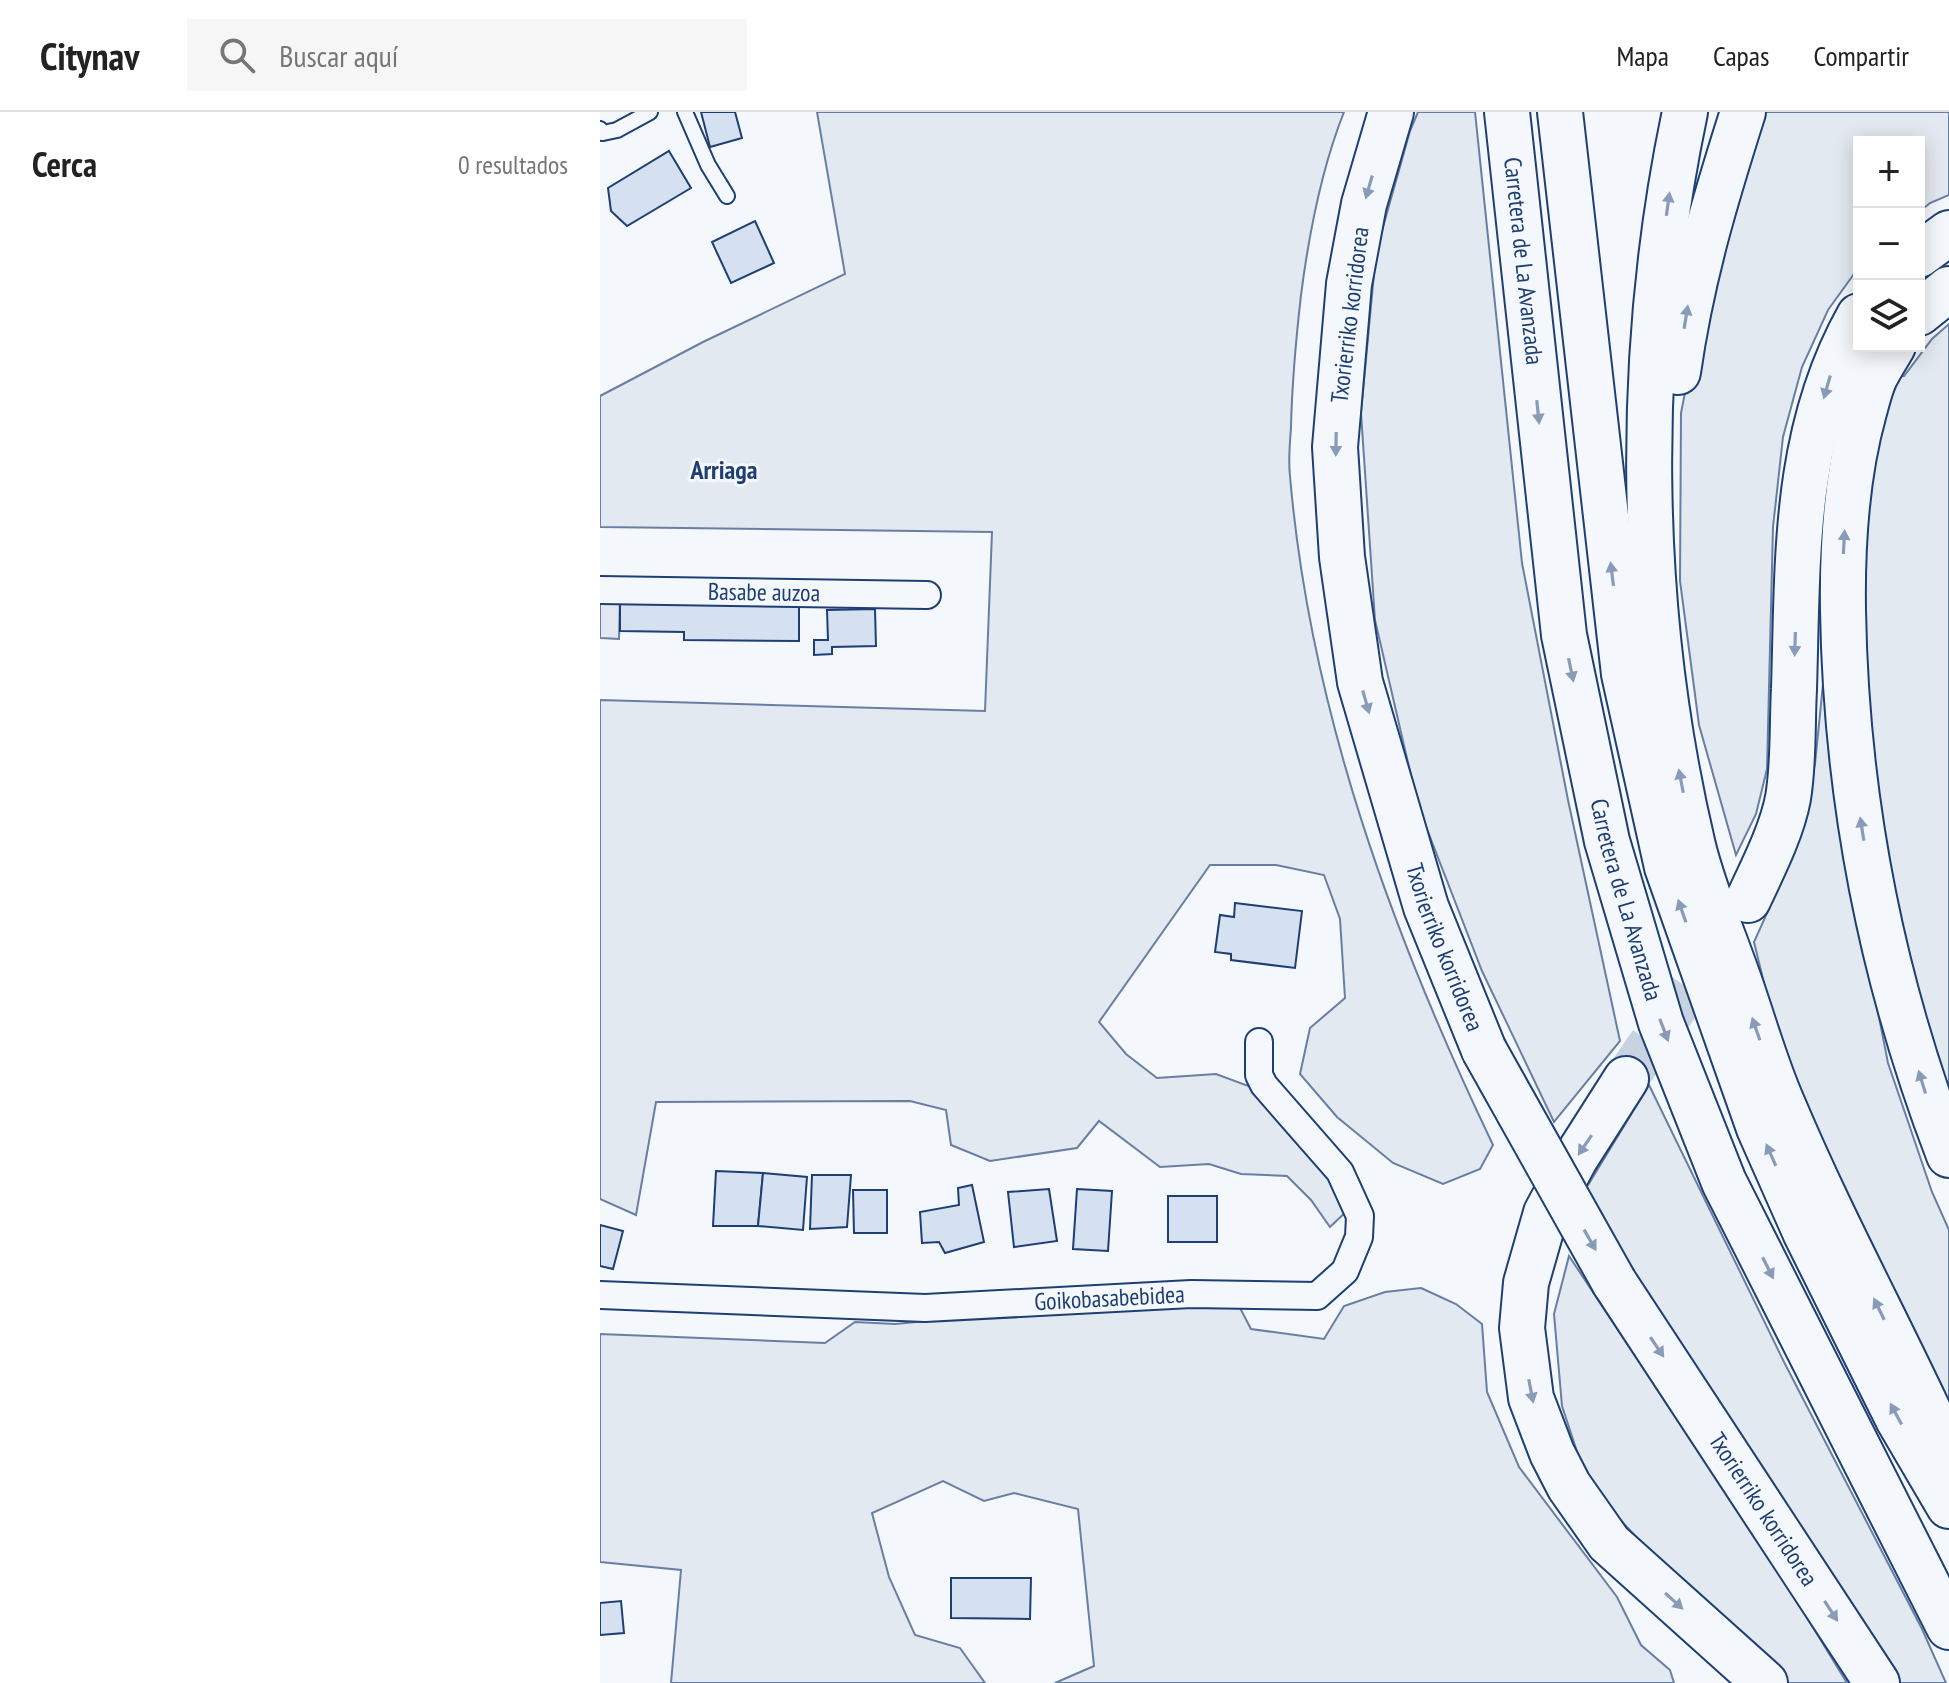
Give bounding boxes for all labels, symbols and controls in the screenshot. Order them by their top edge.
search box [187,19,747,91]
text: Citynav [40,31,139,80]
icon: search [215,33,259,77]
text: Buscar aquí [279,36,398,75]
text: Mapa [1617,37,1669,74]
text: Capas [1713,37,1769,74]
text: Compartir [1813,37,1909,74]
map controls [1853,136,1925,352]
button: + [1853,136,1925,208]
text: Cerca [32,142,97,186]
text: 0 resultados [458,148,568,181]
street label: Carretera de La Avanzada [1497,156,1550,366]
one-way arrow [1362,175,1375,199]
one-way arrow [1662,191,1675,216]
button: − [1853,208,1925,280]
street label: Txorierriko korridorea [1323,225,1376,405]
button: layers [1853,280,1925,352]
one-way arrow [1680,304,1693,329]
one-way arrow [1820,375,1833,399]
one-way arrow [1532,400,1545,425]
one-way arrow [1330,432,1343,457]
district label: Arriaga [689,453,758,486]
one-way arrow [1838,529,1851,554]
one-way arrow [1606,562,1619,587]
street label: Basabe auzoa [708,576,820,608]
one-way arrow [1789,632,1802,657]
one-way arrow [1566,658,1578,683]
one-way arrow [1360,690,1373,714]
one-way arrow [1674,768,1686,793]
street label: Carretera de La Avanzada [1584,796,1669,1004]
one-way arrow [1855,816,1867,841]
street label: Txorierriko korridorea [1399,860,1491,1036]
one-way arrow [1675,898,1687,922]
one-way arrow [1750,1017,1762,1041]
one-way arrow [1658,1018,1671,1042]
one-way arrow [1915,1069,1928,1093]
one-way arrow [1577,1134,1592,1155]
one-way arrow [1764,1143,1778,1167]
one-way arrow [1583,1229,1597,1251]
one-way arrow [1762,1256,1775,1279]
street label: Goikobasabebidea [1033,1278,1185,1317]
one-way arrow [1873,1297,1886,1320]
one-way arrow [1649,1337,1664,1358]
one-way arrow [1525,1379,1538,1404]
one-way arrow [1889,1403,1902,1426]
street label: Txorierriko korridorea [1702,1426,1825,1592]
one-way arrow [1665,1592,1684,1610]
one-way arrow [1823,1600,1837,1622]

